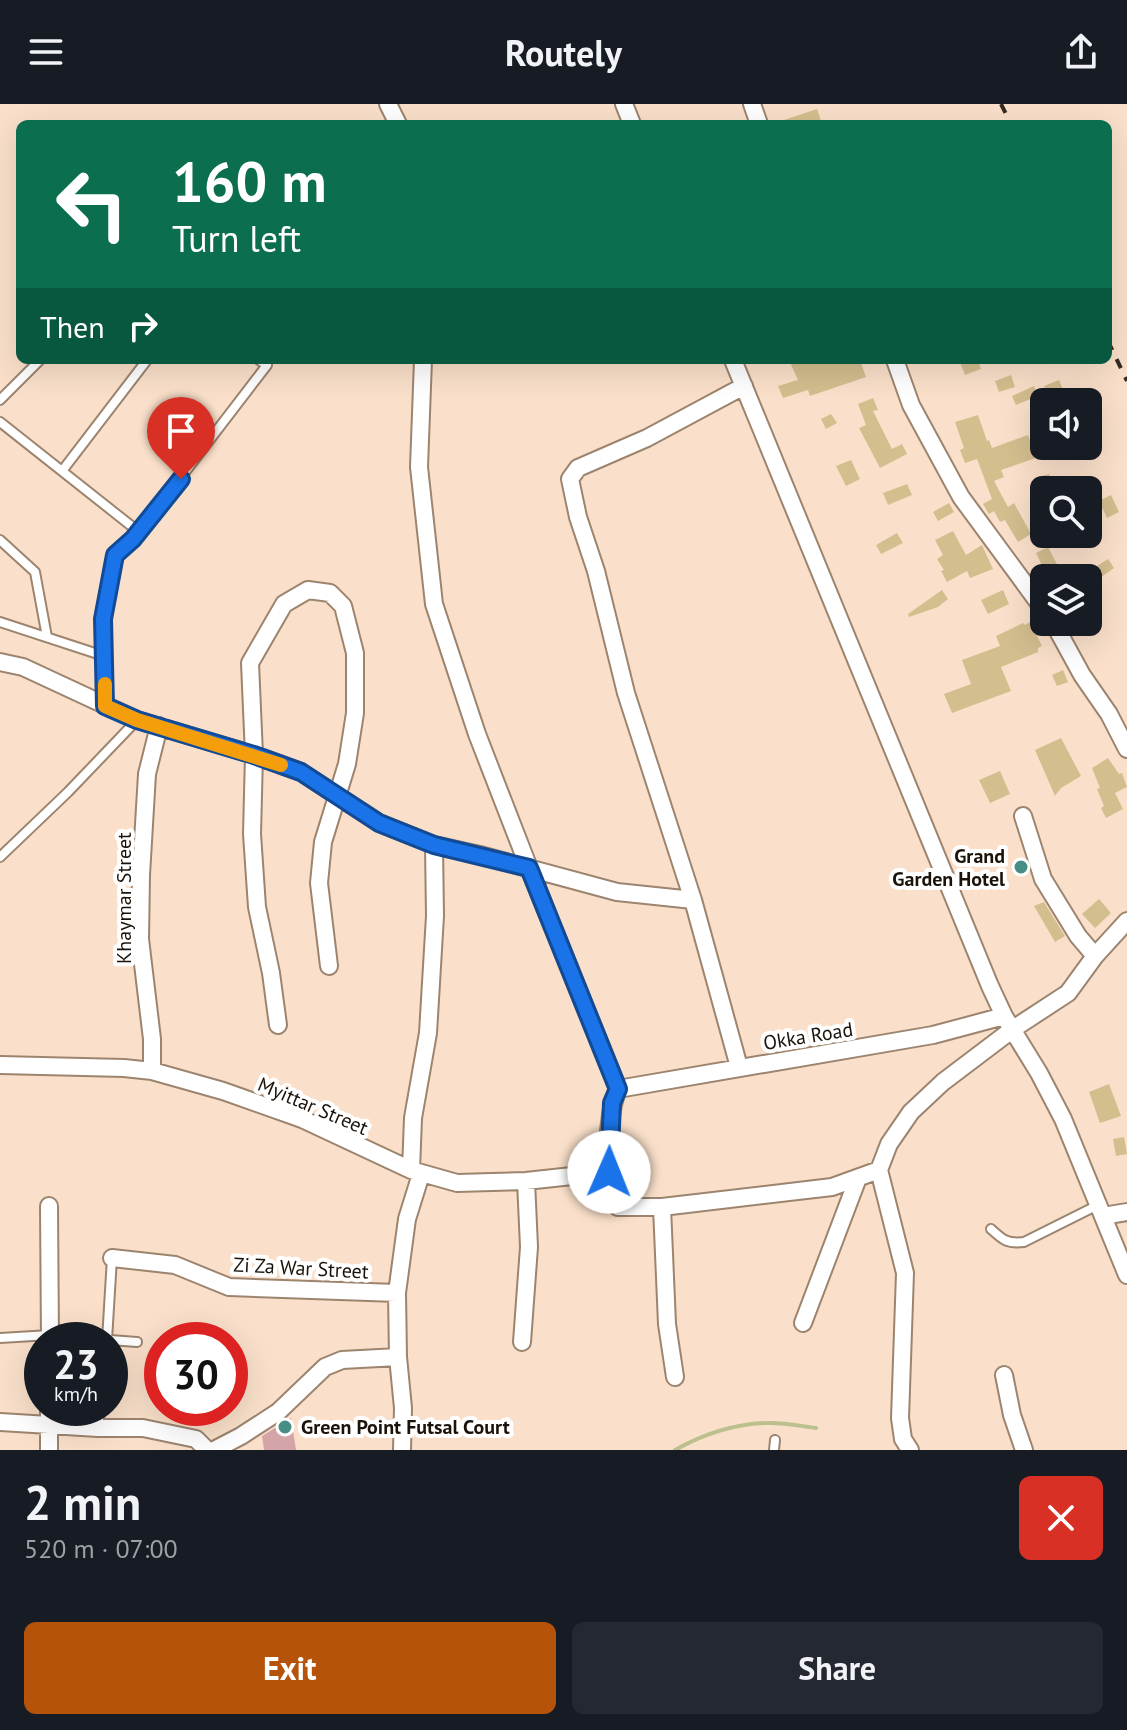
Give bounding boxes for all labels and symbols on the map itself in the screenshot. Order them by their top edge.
pin [147,397,215,479]
street label: Khaymar Street [111,832,137,964]
place label: Grand Garden Hotel [892,843,1005,892]
marker: Grand Garden Hotel [1012,858,1030,876]
street label: Okka Road [761,1016,855,1056]
street label: Myittar Street [254,1071,372,1141]
position arrow [567,1130,651,1214]
street label: Zi Za War Street [233,1251,369,1285]
speed limit sign: 30 [144,1322,248,1426]
place label: Green Point Futsal Court [301,1414,510,1440]
marker: Green Point Futsal Court [276,1418,294,1436]

